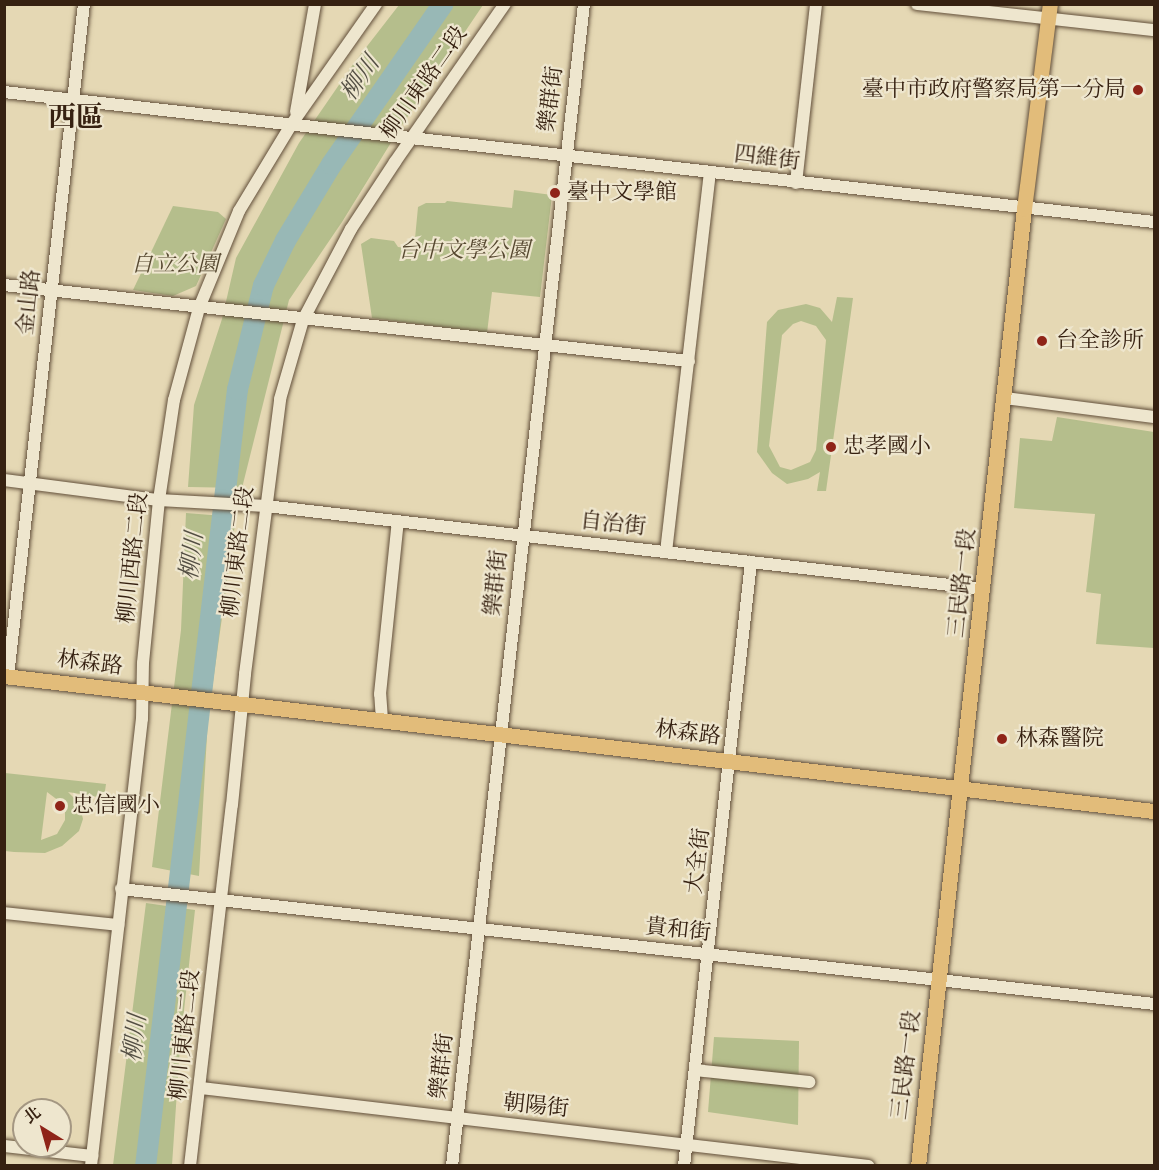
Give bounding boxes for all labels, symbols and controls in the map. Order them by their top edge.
street label: 柳川東路二段 [375,21,473,145]
water label: 柳川 [334,50,386,106]
street label: 樂群街 [534,65,568,133]
place label: 臺中市政府警察局第一分局 [862,77,1126,103]
marker: 臺中市政府警察局第一分局 [1131,83,1145,97]
district label: 西區 [48,100,104,134]
street label: 四維街 [733,141,801,175]
place label: 臺中文學館 [567,180,677,206]
marker: 臺中文學館 [548,186,562,200]
park label: 台中文學公園 [398,238,530,264]
park label: 自立公園 [131,252,219,278]
street label: 金山路 [12,268,46,336]
place label: 台全診所 [1056,328,1144,354]
marker: 台全診所 [1033,332,1051,350]
place label: 忠孝國小 [843,434,931,460]
marker: 忠孝國小 [824,440,838,454]
street label: 柳川東路二段 [217,485,259,619]
street label: 柳川西路二段 [113,491,153,625]
street label: 自治街 [579,507,647,541]
street label: 三民路一段 [943,527,981,639]
water label: 柳川 [175,530,209,582]
street label: 樂群街 [479,549,513,617]
street label: 林森路 [56,646,124,680]
street label: 林森路 [654,716,722,750]
place label: 林森醫院 [1016,726,1104,752]
marker: 林森醫院 [993,730,1011,748]
place label: 忠信國小 [72,793,160,819]
marker: 忠信國小 [53,799,67,813]
street label: 大全街 [681,827,715,895]
street label: 貴和街 [644,913,712,947]
street label: 柳川東路二段 [165,968,205,1102]
street label: 三民路一段 [886,1009,926,1121]
water label: 柳川 [118,1012,152,1064]
street label: 樂群街 [425,1032,459,1100]
street label: 朝陽街 [502,1089,570,1123]
north arrow [12,1098,72,1158]
text: 北 [19,1102,45,1129]

